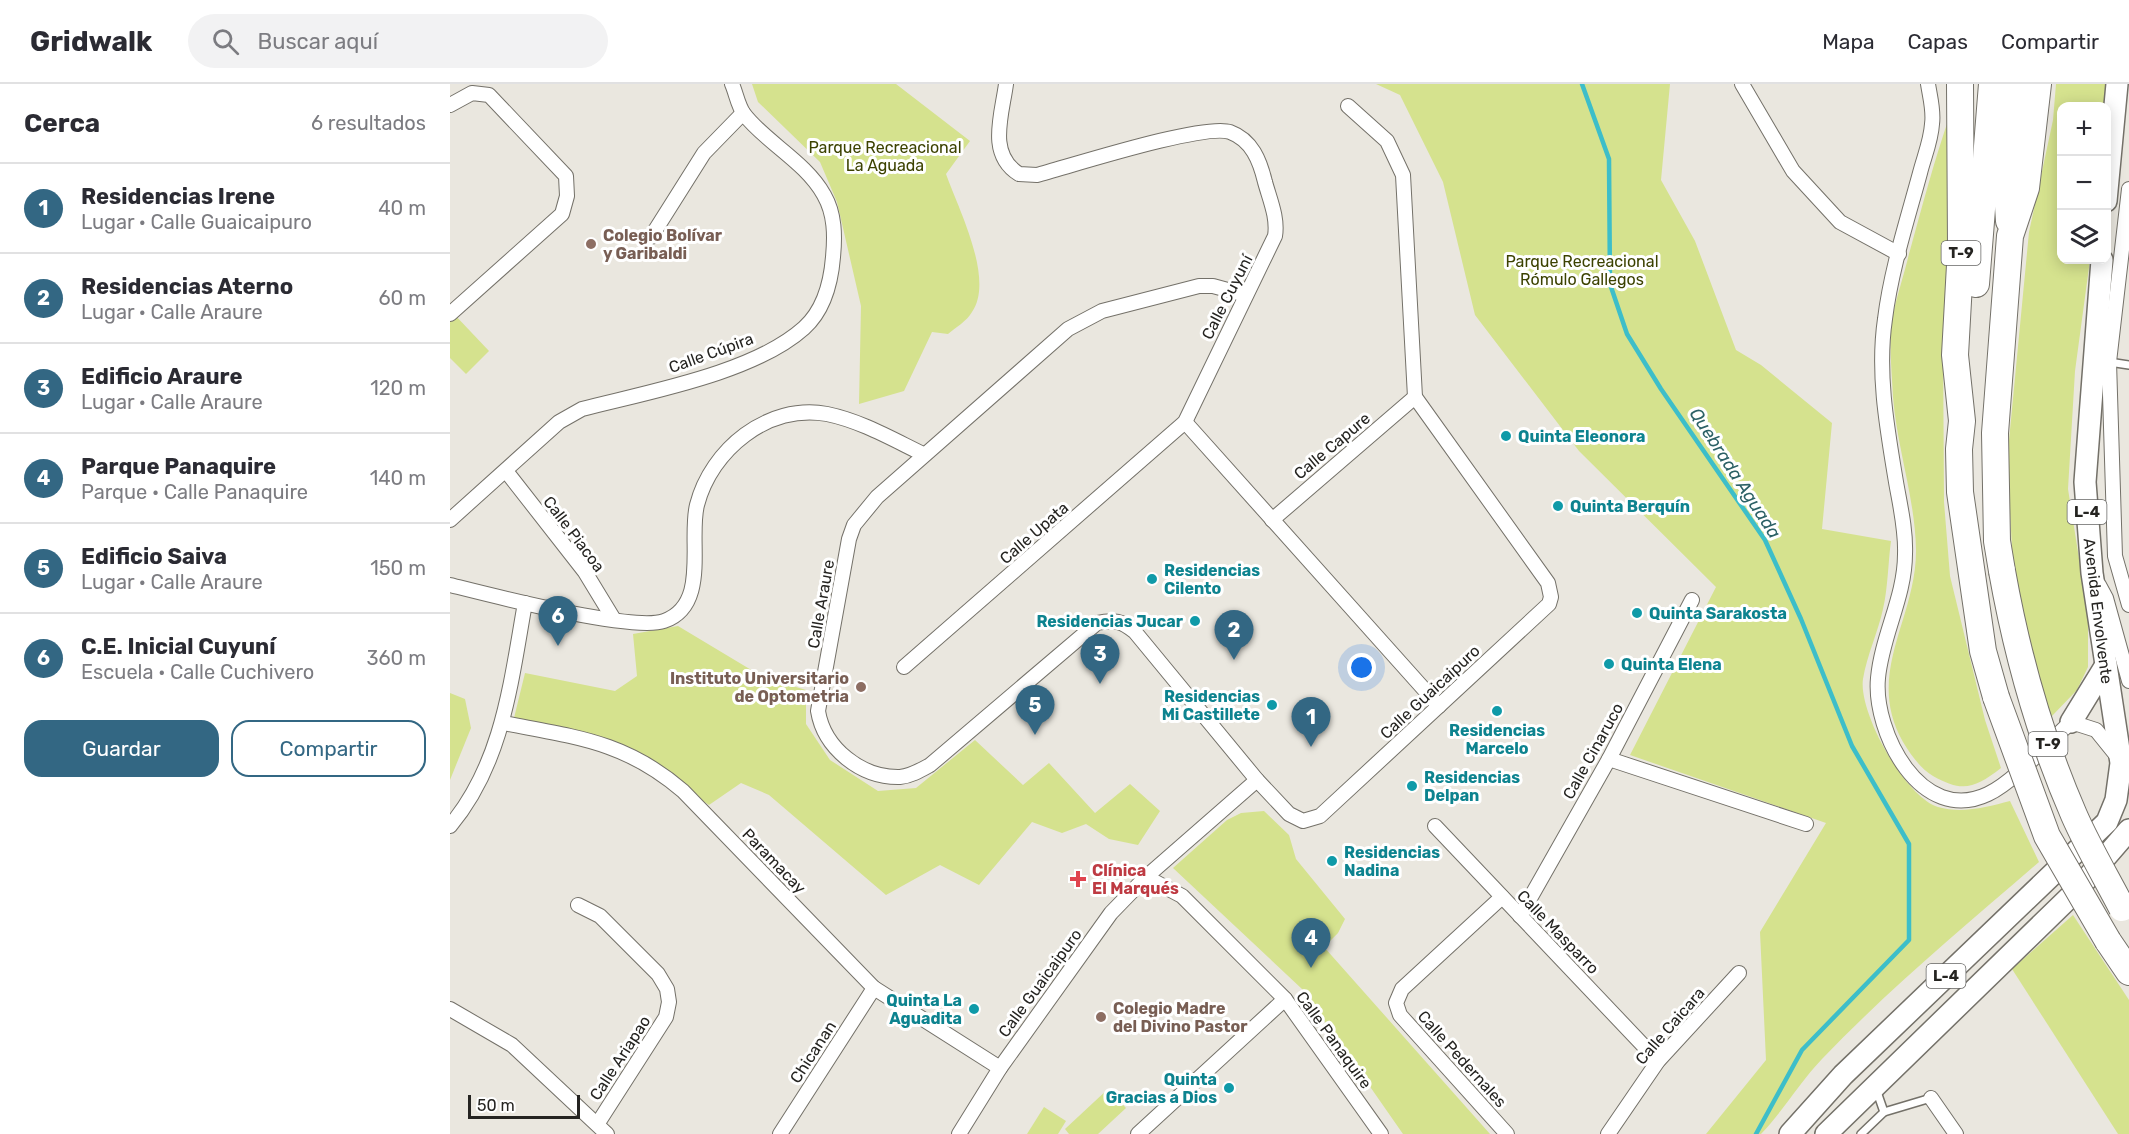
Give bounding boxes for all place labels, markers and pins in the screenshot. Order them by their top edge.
place label: Colegio Bolívar y Garibaldi [603,226,723,263]
marker: Colegio Bolívar y Garibaldi [584,237,598,251]
place label: Quinta Eleonora [1518,427,1645,446]
marker: Quinta Eleonora [1499,429,1513,443]
place label: Quinta Berquín [1570,497,1690,516]
marker: Quinta Berquín [1551,499,1565,513]
place label: Residencias Cilento [1164,561,1260,598]
marker: Residencias Cilento [1145,572,1159,586]
pin: 6 [538,596,578,646]
place label: Quinta Sarakosta [1649,604,1787,623]
marker: Quinta Sarakosta [1630,606,1644,620]
pin: 2 [1214,610,1254,660]
place label: Residencias Jucar [1036,612,1184,631]
marker: Residencias Jucar [1188,614,1202,628]
pin: 3 [1080,634,1120,684]
place label: Quinta Elena [1621,655,1722,674]
marker: Quinta Elena [1602,657,1616,671]
place label: Instituto Universitario de Optometria [670,669,849,706]
marker: Instituto Universitario de Optometria [854,680,868,694]
pin: 5 [1016,686,1054,735]
place label: Residencias Mi Castillete [1162,687,1260,724]
marker: Residencias Mi Castillete [1265,698,1279,712]
pin: 1 [1292,698,1330,747]
marker: Residencias Marcelo [1490,704,1504,718]
place label: Residencias Marcelo [1449,721,1545,758]
place label: Residencias Delpan [1424,768,1520,805]
marker: Residencias Delpan [1405,779,1419,793]
place label: Residencias Nadina [1344,843,1440,880]
marker: Residencias Nadina [1325,854,1339,868]
place label: Clínica El Marqués [1092,861,1179,898]
marker: Clínica El Marqués [1069,870,1087,888]
pin: 4 [1292,918,1330,968]
place label: Quinta La Aguadita [886,991,962,1028]
place label: Colegio Madre del Divino Pastor [1113,999,1248,1036]
marker: Quinta La Aguadita [967,1002,981,1016]
marker: Colegio Madre del Divino Pastor [1094,1010,1108,1024]
place label: Quinta Gracias a Dios [1106,1070,1217,1107]
marker: Quinta Gracias a Dios [1222,1081,1236,1095]

